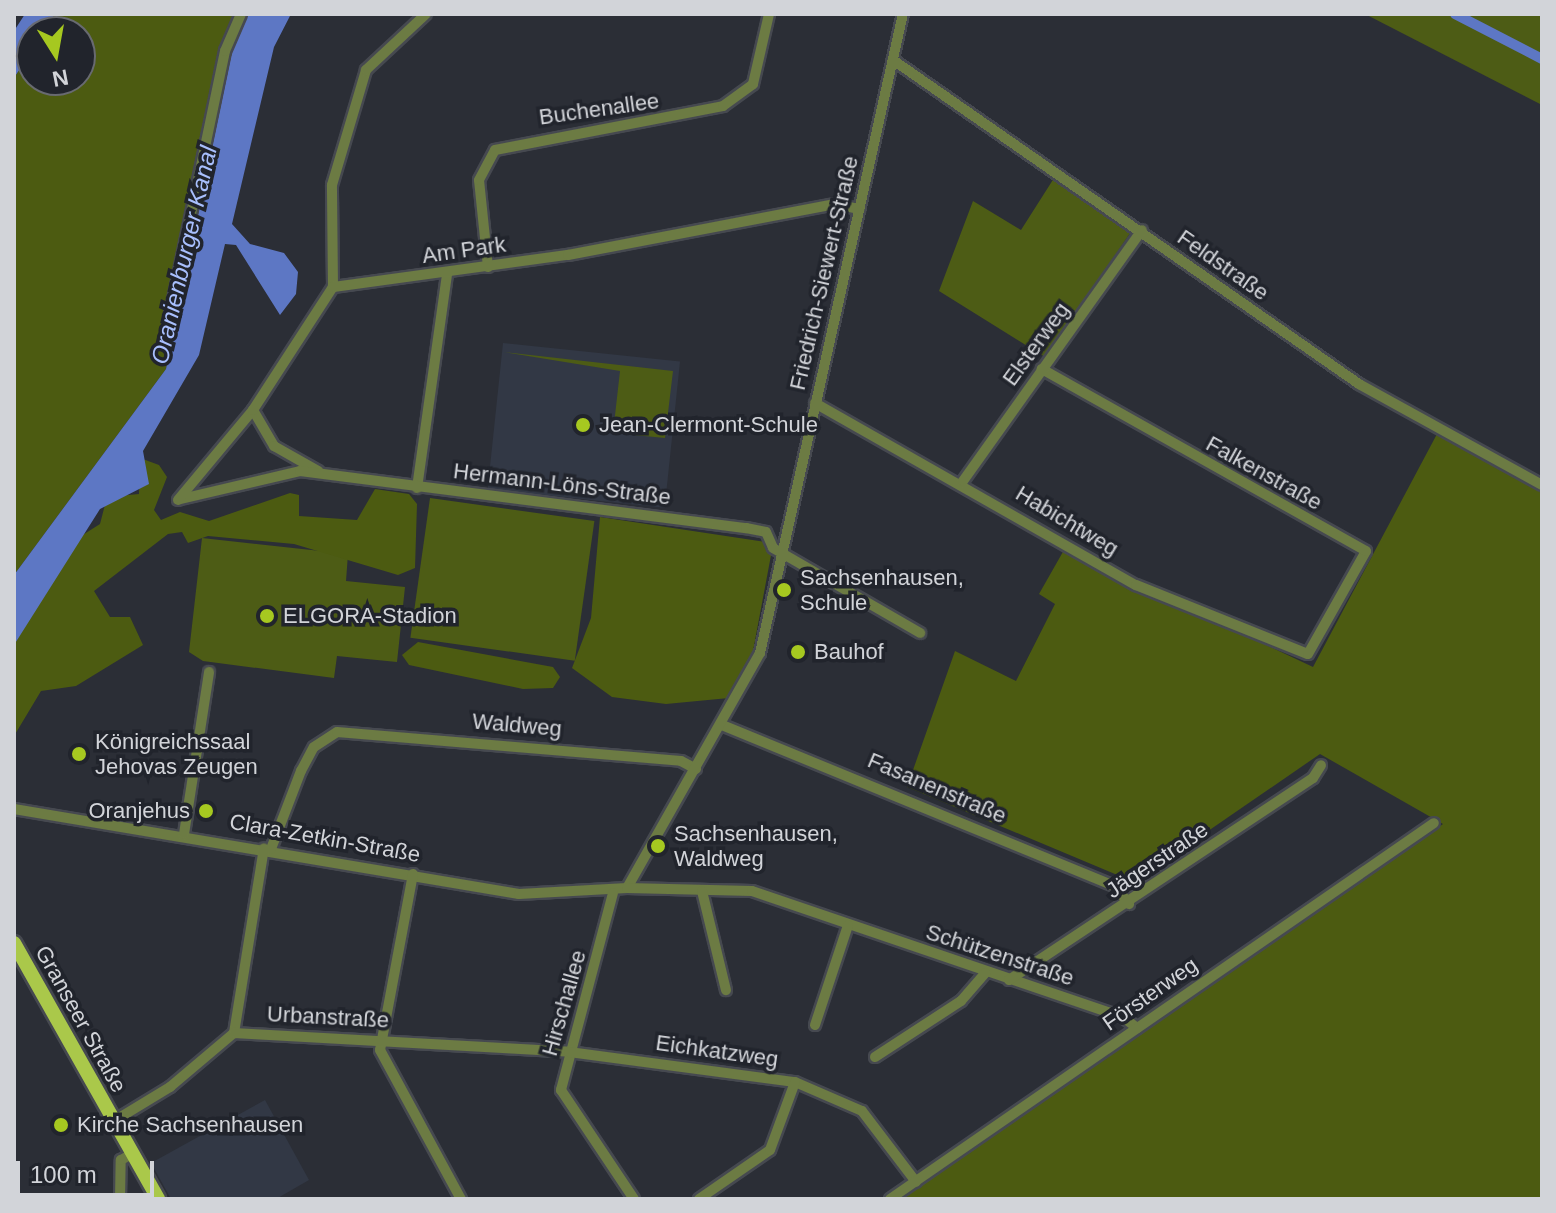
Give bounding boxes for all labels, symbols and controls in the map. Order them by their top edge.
north arrow [16,16,96,96]
text: N [50,64,70,92]
street label: Buchenallee [537,88,661,130]
water label: Oranienburger Kanal [145,143,223,367]
street label: Friedrich-Siewert-Straße [784,153,864,393]
street label: Feldstraße [1172,224,1274,306]
street label: Am Park [420,231,508,269]
street label: Elsterweg [997,297,1075,391]
place label: Jean-Clermont-Schule [599,412,818,438]
marker: Jean-Clermont-Schule [574,416,592,434]
street label: Falkenstraße [1201,430,1327,516]
street label: Hermann-Löns-Straße [452,458,672,510]
street label: Habichtweg [1011,480,1123,562]
place label: Sachsenhausen, Schule [800,564,964,616]
marker: Sachsenhausen, Schule [775,581,793,599]
place label: ELGORA-Stadion [283,603,457,629]
marker: ELGORA-Stadion [258,607,276,625]
place label: Bauhof [814,639,884,665]
marker: Bauhof [789,643,807,661]
street label: Waldweg [471,708,563,742]
place label: Königreichssaal Jehovas Zeugen [95,728,258,780]
marker: Königreichssaal Jehovas Zeugen [70,745,88,763]
street label: Fasanenstraße [864,747,1010,829]
place label: Oranjehus [88,798,190,824]
marker: Oranjehus [197,802,215,820]
street label: Clara-Zetkin-Straße [228,808,422,868]
street label: Jägerstraße [1101,816,1213,904]
place label: Sachsenhausen, Waldweg [674,820,838,872]
marker: Sachsenhausen, Waldweg [649,837,667,855]
street label: Schützenstraße [923,919,1077,991]
street label: Granseer Straße [30,941,132,1097]
street label: Hirschallee [536,947,592,1059]
street label: Försterweg [1097,952,1203,1036]
street label: Urbanstraße [266,1001,390,1033]
street label: Eichkatzweg [654,1029,780,1073]
place label: Kirche Sachsenhausen [77,1112,303,1138]
marker: Kirche Sachsenhausen [52,1116,70,1134]
scale bar [20,1145,158,1195]
text: 100 m [30,1161,97,1188]

